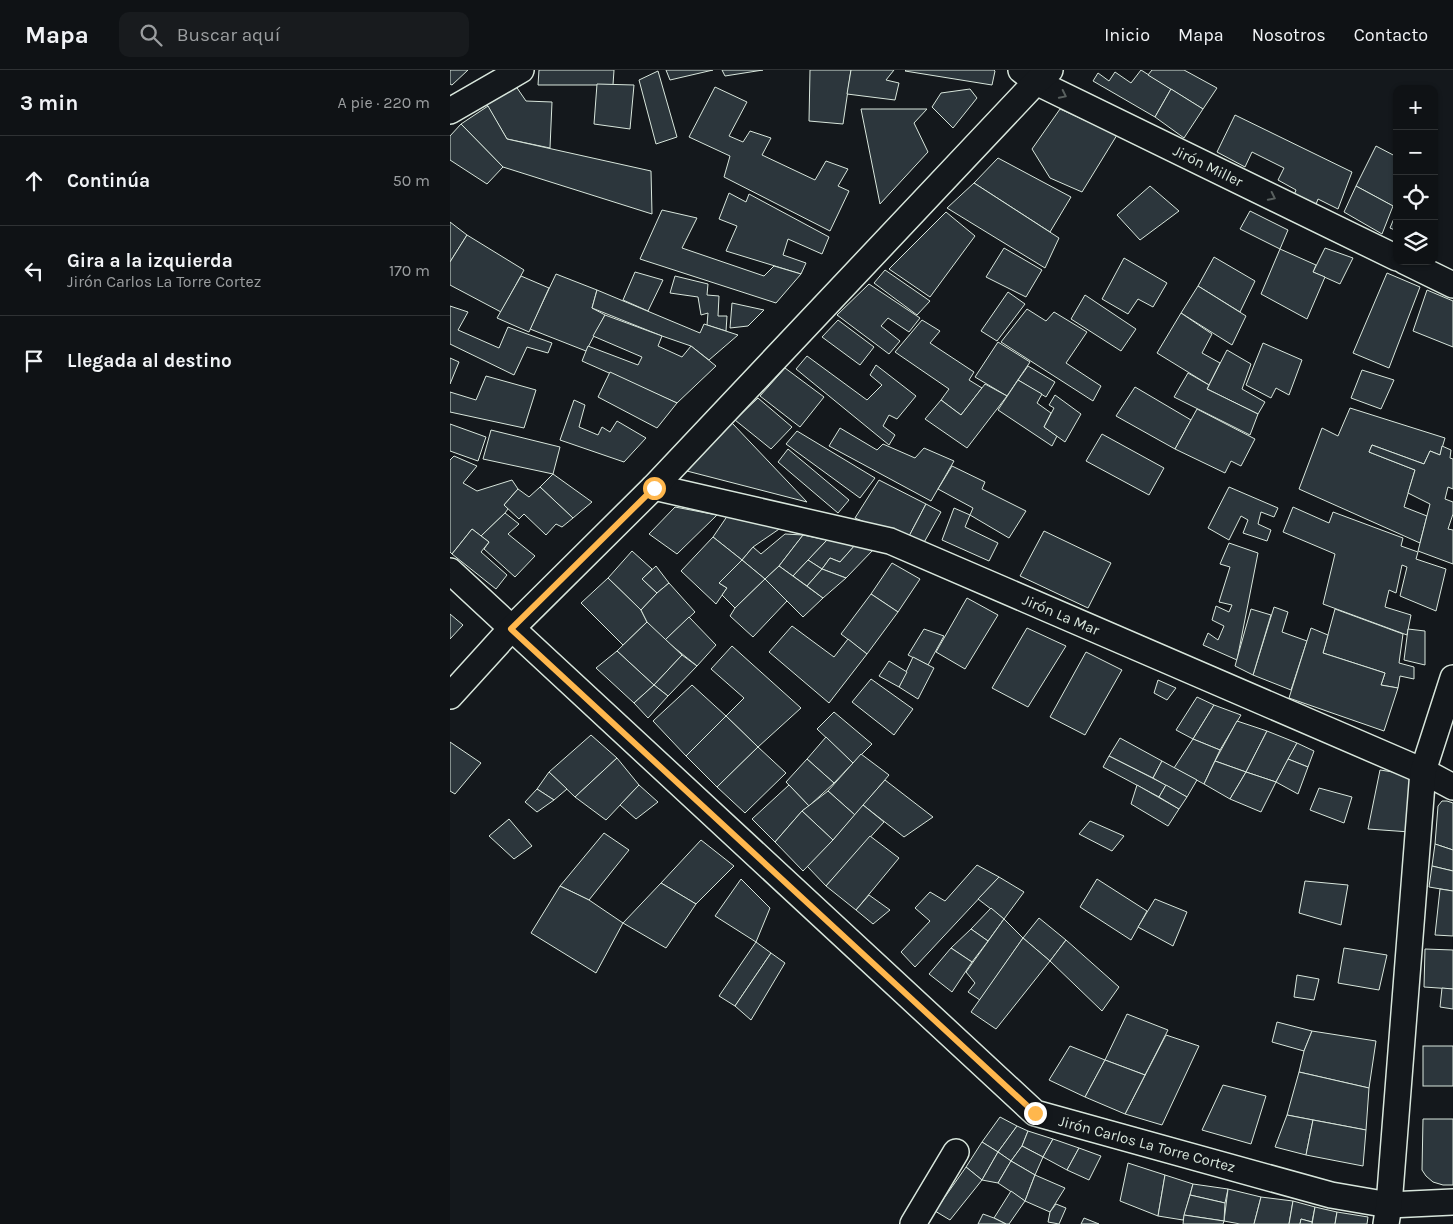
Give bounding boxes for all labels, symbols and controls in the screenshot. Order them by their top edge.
search box [119,12,469,57]
text: Mapa [25,21,89,49]
icon: search [137,21,165,49]
text: Buscar aquí [177,24,280,46]
text: Inicio [1104,24,1150,46]
text: Mapa [1178,24,1224,46]
text: Nosotros [1252,24,1326,46]
text: Contacto [1354,24,1428,46]
map controls [1393,85,1438,265]
button: + [1393,85,1438,130]
one-way arrow [1057,89,1066,99]
text: 3 min [20,91,78,115]
text: A pie · 220 m [337,93,430,112]
button: − [1393,130,1438,175]
street label: Jirón Miller [1170,141,1246,191]
icon: ahead [20,167,48,195]
text: Continúa [67,170,150,192]
text: 50 m [393,171,430,190]
button: locate [1393,175,1438,220]
one-way arrow [1266,191,1275,201]
button: layers [1393,220,1438,265]
text: Gira a la izquierda [67,250,233,272]
icon: left [20,257,48,285]
text: 170 m [389,261,430,280]
text: Jirón Carlos La Torre Cortez [67,272,261,291]
icon: arrive [20,347,48,375]
text: Llegada al destino [67,350,232,372]
route start [643,477,666,500]
street label: Jirón La Mar [1020,591,1103,640]
route end [1024,1102,1047,1125]
street label: Jirón Carlos La Torre Cortez [1057,1112,1237,1176]

